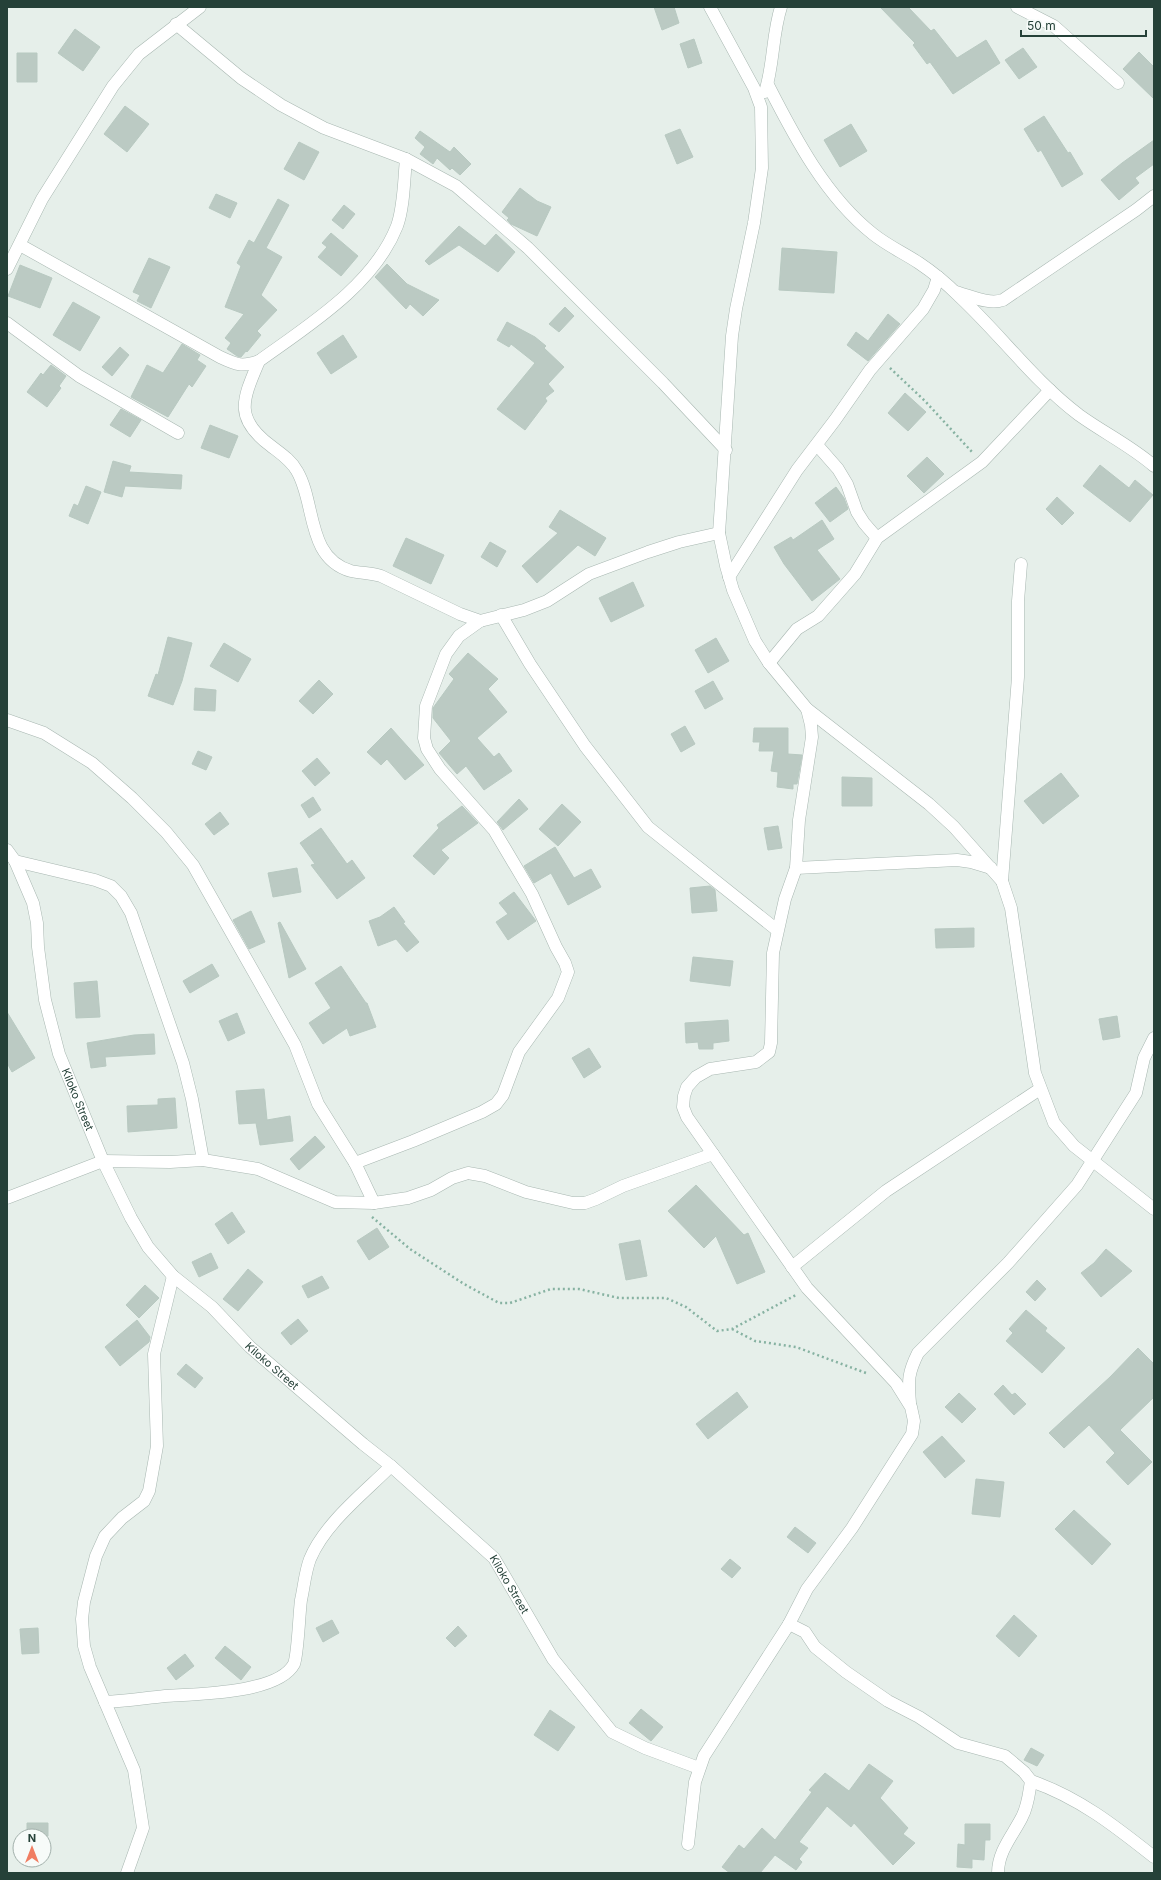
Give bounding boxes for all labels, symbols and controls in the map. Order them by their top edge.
scale bar [1021,12,1146,38]
text: 50 m [1027,18,1056,33]
street label: Kiloko Street [59,1066,97,1133]
street label: Kiloko Street [242,1339,302,1393]
street label: Kiloko Street [487,1552,532,1617]
north arrow [12,1828,52,1868]
text: N [28,1831,36,1845]

